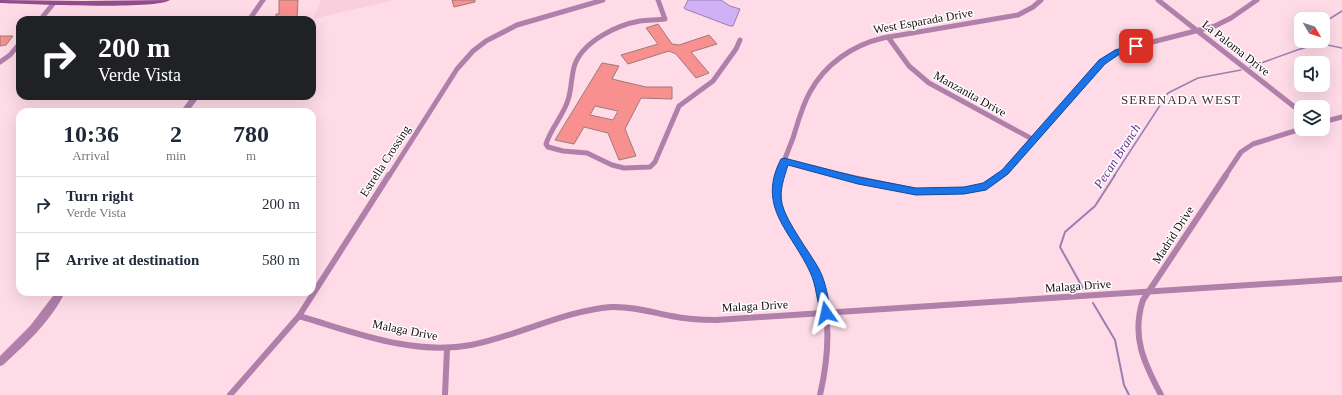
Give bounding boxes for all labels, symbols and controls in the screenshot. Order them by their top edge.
street label: West Esparada Drive [872,5,974,37]
north arrow [1294,12,1330,48]
map controls [1294,12,1330,136]
street label: La Paloma Drive [1199,17,1273,79]
pin [1119,29,1153,63]
icon: right [32,32,84,84]
text: 200 m [98,32,170,63]
icon: arrive [1125,35,1147,57]
button: sound [1294,56,1330,92]
text: Verde Vista [98,65,181,85]
street label: Manzanita Drive [931,68,1009,120]
district label: SERENADA WEST [1121,92,1241,107]
button: layers [1294,100,1330,136]
text: 10:36 [63,121,119,147]
text: 2 [170,121,182,147]
text: 780 [233,121,269,147]
water label: Pecan Branch [1090,121,1143,192]
street label: Estrella Crossing [357,123,413,199]
text: Arrival [72,148,110,163]
text: min [166,148,186,163]
text: m [246,148,256,163]
text: Turn right [66,188,133,204]
icon: right [32,194,54,216]
text: 200 m [262,196,300,212]
street label: Madrid Drive [1149,204,1197,266]
text: Verde Vista [66,205,126,220]
icon: arrive [32,250,54,272]
text: Arrive at destination [66,252,199,268]
text: 580 m [262,252,300,268]
street label: Malaga Drive [1044,277,1112,295]
position arrow [805,292,847,334]
street label: Malaga Drive [722,297,788,315]
street label: Malaga Drive [371,317,439,343]

